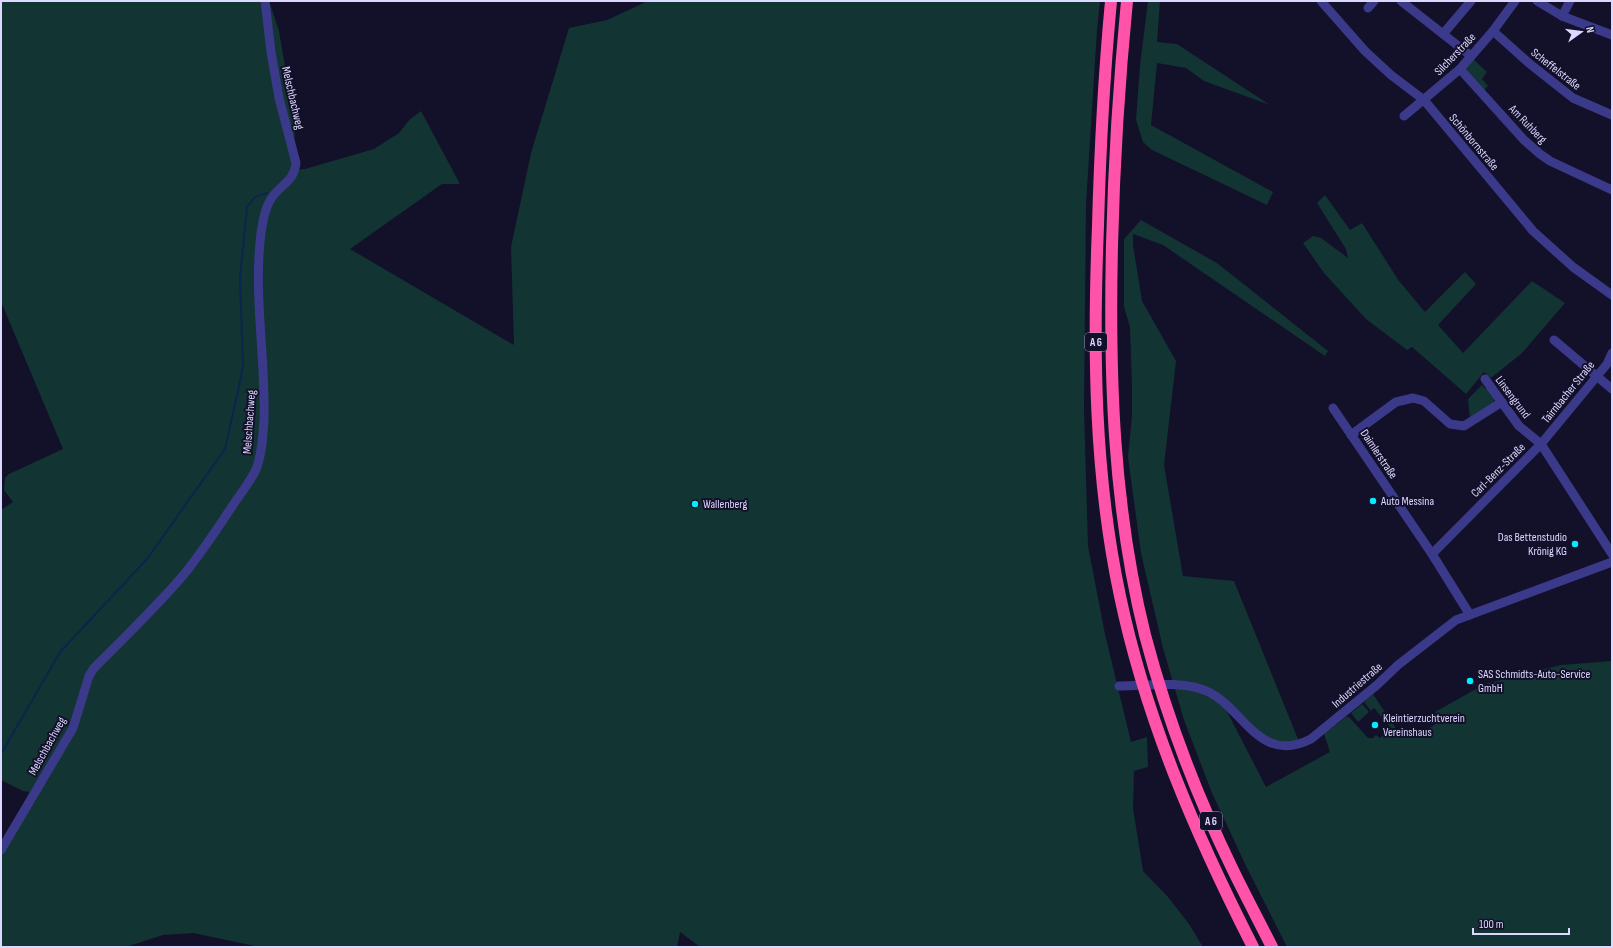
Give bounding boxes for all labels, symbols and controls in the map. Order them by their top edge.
north arrow [1561,12,1601,52]
text: N [1583,25,1597,34]
street label: Silcherstraße [1431,30,1479,79]
street label: Scheffelstraße [1528,45,1584,94]
street label: Melschbachweg [278,65,307,131]
street label: Am Ruhberg [1505,101,1550,147]
street label: Schönbornstraße [1446,111,1502,174]
road number: A 6 [1085,333,1107,351]
street label: Tairnbacher Straße [1539,358,1598,426]
street label: Linsengrund [1492,373,1533,422]
street label: Melschbachweg [240,389,259,455]
street label: Daimlerstraße [1357,427,1401,482]
street label: Carl-Benz-Straße [1468,440,1529,501]
place label: Auto Messina [1380,494,1434,509]
marker: Auto Messina [1368,496,1378,506]
place label: Wallenberg [703,497,747,512]
marker: Wallenberg [690,499,700,509]
place label: Das Bettenstudio Krönig KG [1498,530,1567,559]
marker: Das Bettenstudio Krönig KG [1570,539,1580,549]
street label: Industriestraße [1329,659,1386,711]
place label: SAS Schmidts-Auto-Service GmbH [1478,667,1591,696]
marker: SAS Schmidts-Auto-Service GmbH [1465,676,1475,686]
place label: Kleintierzuchtverein Vereinshaus [1383,711,1465,740]
street label: Melschbachweg [25,714,70,778]
marker: Kleintierzuchtverein Vereinshaus [1370,720,1380,730]
road number: A 6 [1200,812,1222,830]
scale bar [1473,910,1569,936]
text: 100 m [1479,917,1504,932]

